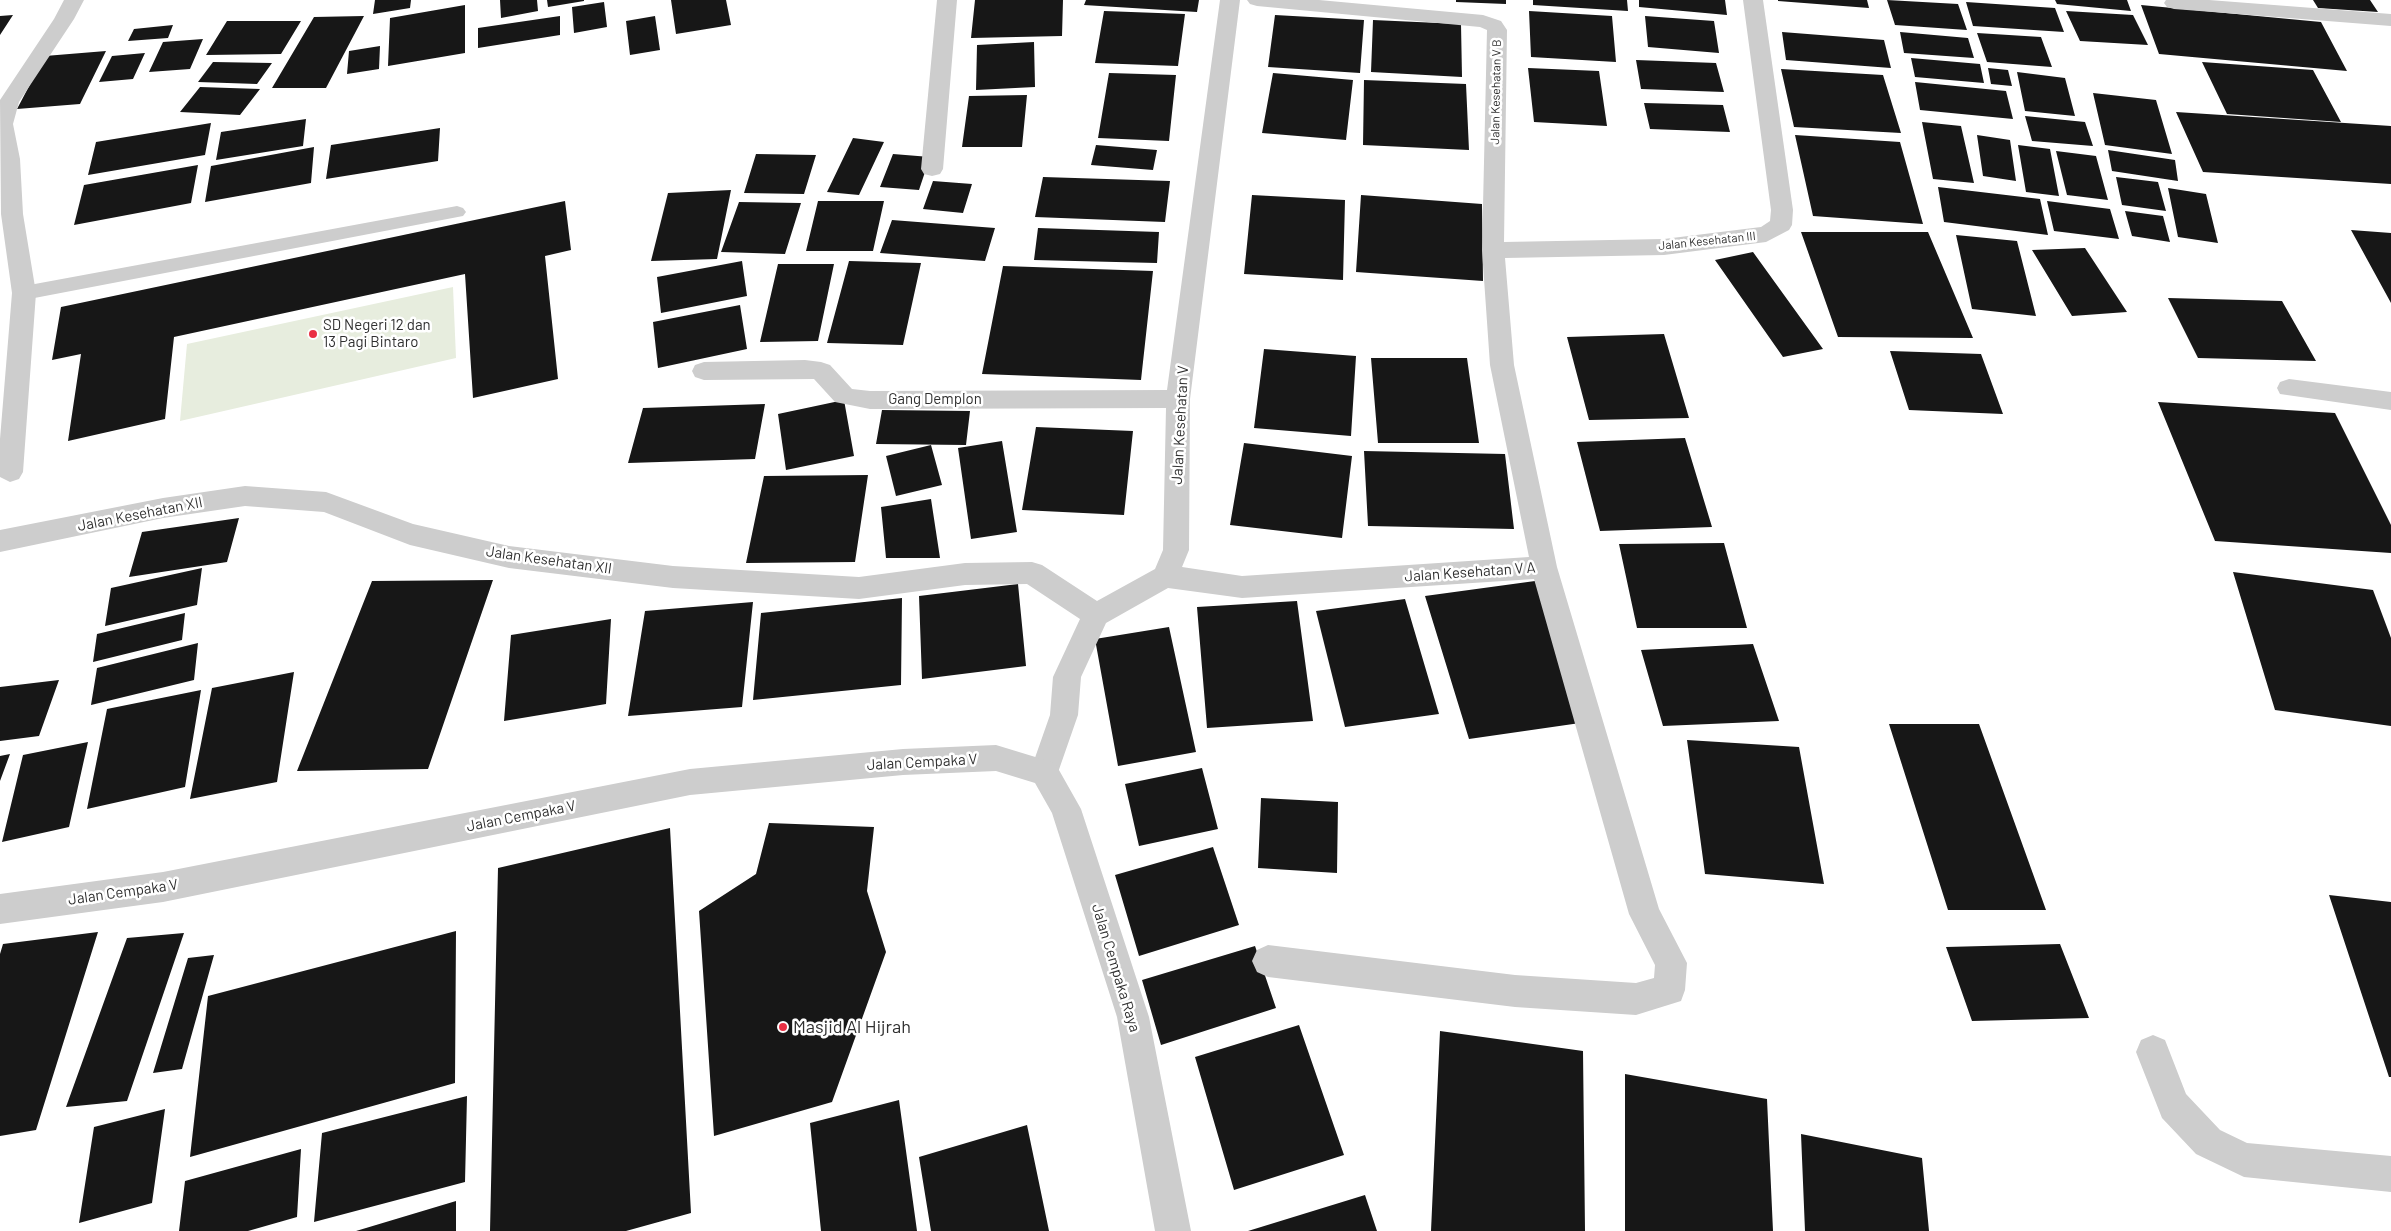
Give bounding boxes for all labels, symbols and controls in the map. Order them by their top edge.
street label: Jalan Kesehatan V B [1488,39,1504,145]
street label: Jalan Kesehatan III [1658,229,1756,253]
place label: SD Negeri 12 dan 13 Pagi Bintaro [323,316,431,351]
marker: SD Negeri 12 dan 13 Pagi Bintaro [307,328,319,340]
street label: Jalan Kesehatan V [1168,365,1192,485]
street label: Gang Demplon [888,390,982,408]
street label: Jalan Kesehatan XII [76,493,204,535]
street label: Jalan Kesehatan XII [485,542,613,578]
street label: Jalan Kesehatan V A [1404,558,1536,586]
street label: Jalan Cempaka V [866,750,978,774]
street label: Jalan Cempaka V [465,797,577,835]
street label: Jalan Cempaka V [67,875,179,909]
street label: Jalan Cempaka Raya [1088,902,1144,1034]
place label: Masjid Al Hijrah [793,1016,911,1038]
marker: Masjid Al Hijrah [777,1021,789,1033]

